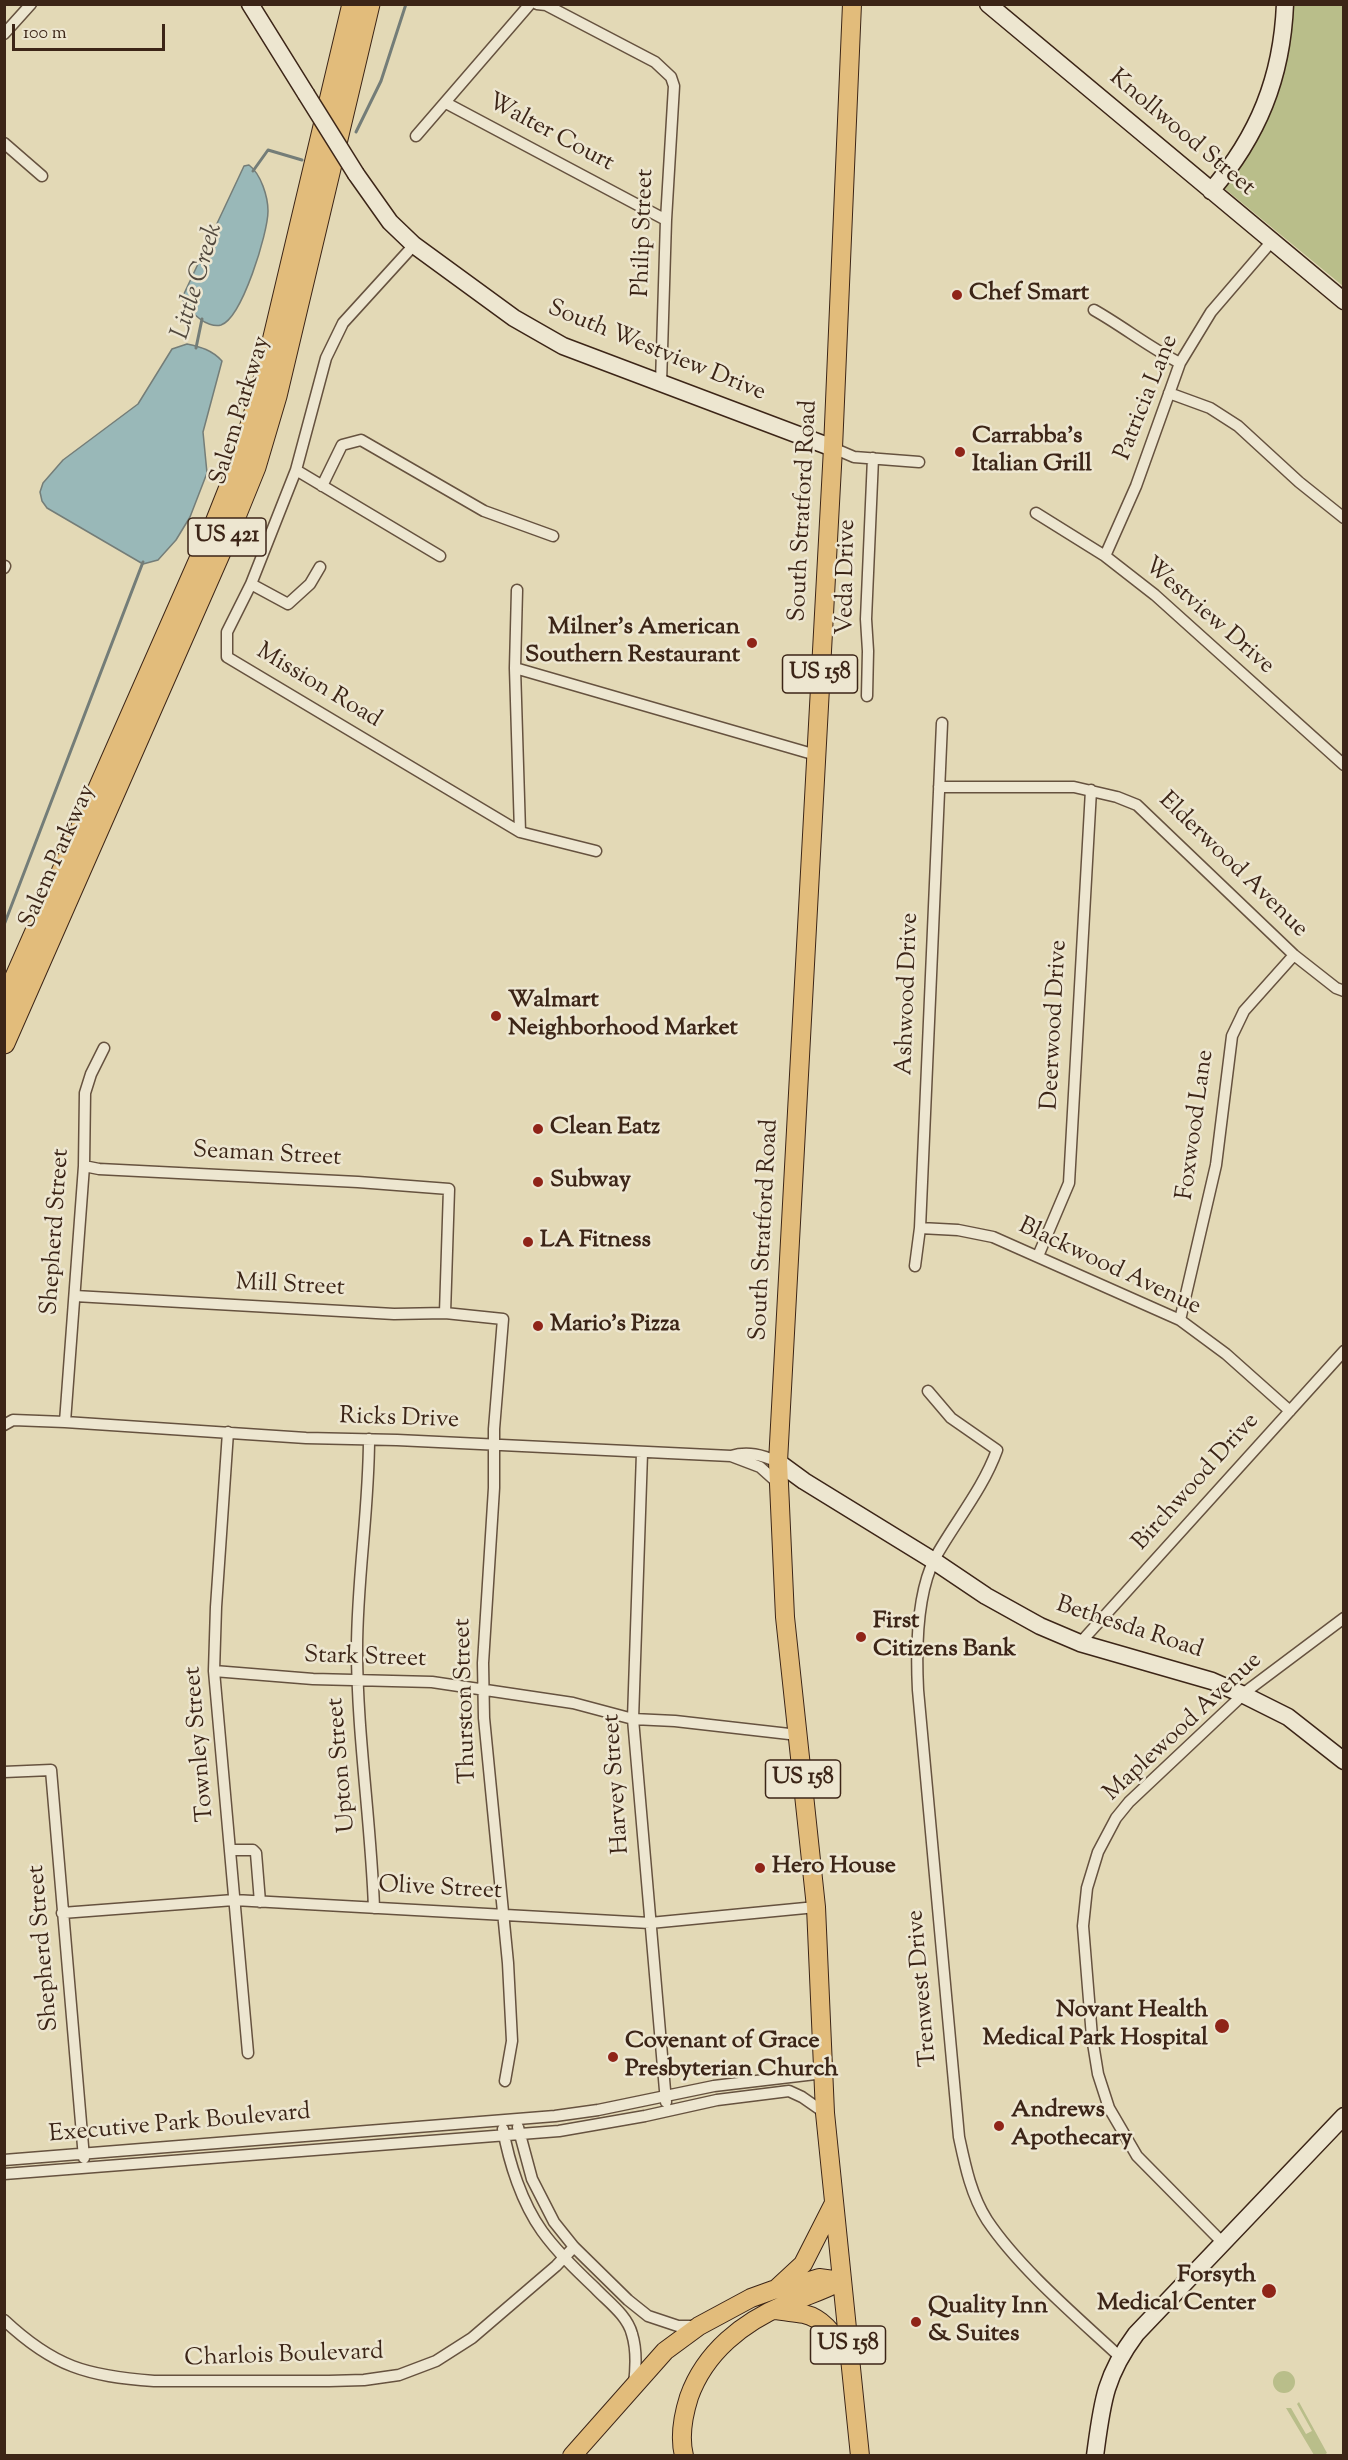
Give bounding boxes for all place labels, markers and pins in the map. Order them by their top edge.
place label: Chef Smart [969,281,1089,309]
marker: Chef Smart [950,288,964,302]
place label: Carrabba's Italian Grill [972,424,1092,480]
marker: Carrabba's Italian Grill [953,445,967,459]
place label: Milner's American Southern Restaurant [525,615,740,671]
marker: Milner's American Southern Restaurant [745,636,759,650]
place label: Walmart Neighborhood Market [508,988,738,1044]
marker: Walmart Neighborhood Market [489,1009,503,1023]
place label: Clean Eatz [550,1115,660,1143]
marker: Clean Eatz [531,1122,545,1136]
place label: Subway [550,1168,631,1196]
marker: Subway [531,1175,545,1189]
place label: LA Fitness [540,1228,651,1256]
marker: LA Fitness [521,1235,535,1249]
place label: Mario's Pizza [550,1312,680,1340]
marker: Mario's Pizza [531,1319,545,1333]
place label: First Citizens Bank [873,1609,1016,1665]
marker: First Citizens Bank [854,1630,868,1644]
place label: Hero House [772,1854,896,1882]
marker: Hero House [753,1861,767,1875]
place label: Novant Health Medical Park Hospital [983,1998,1208,2054]
marker: Novant Health Medical Park Hospital [1213,2017,1231,2035]
place label: Covenant of Grace Presbyterian Church [625,2029,838,2085]
marker: Covenant of Grace Presbyterian Church [606,2050,620,2064]
place label: Andrews Apothecary [1011,2098,1132,2154]
marker: Andrews Apothecary [992,2119,1006,2133]
place label: Forsyth Medical Center [1097,2263,1256,2319]
marker: Forsyth Medical Center [1260,2282,1278,2300]
place label: Quality Inn & Suites [928,2294,1048,2350]
marker: Quality Inn & Suites [909,2315,923,2329]

